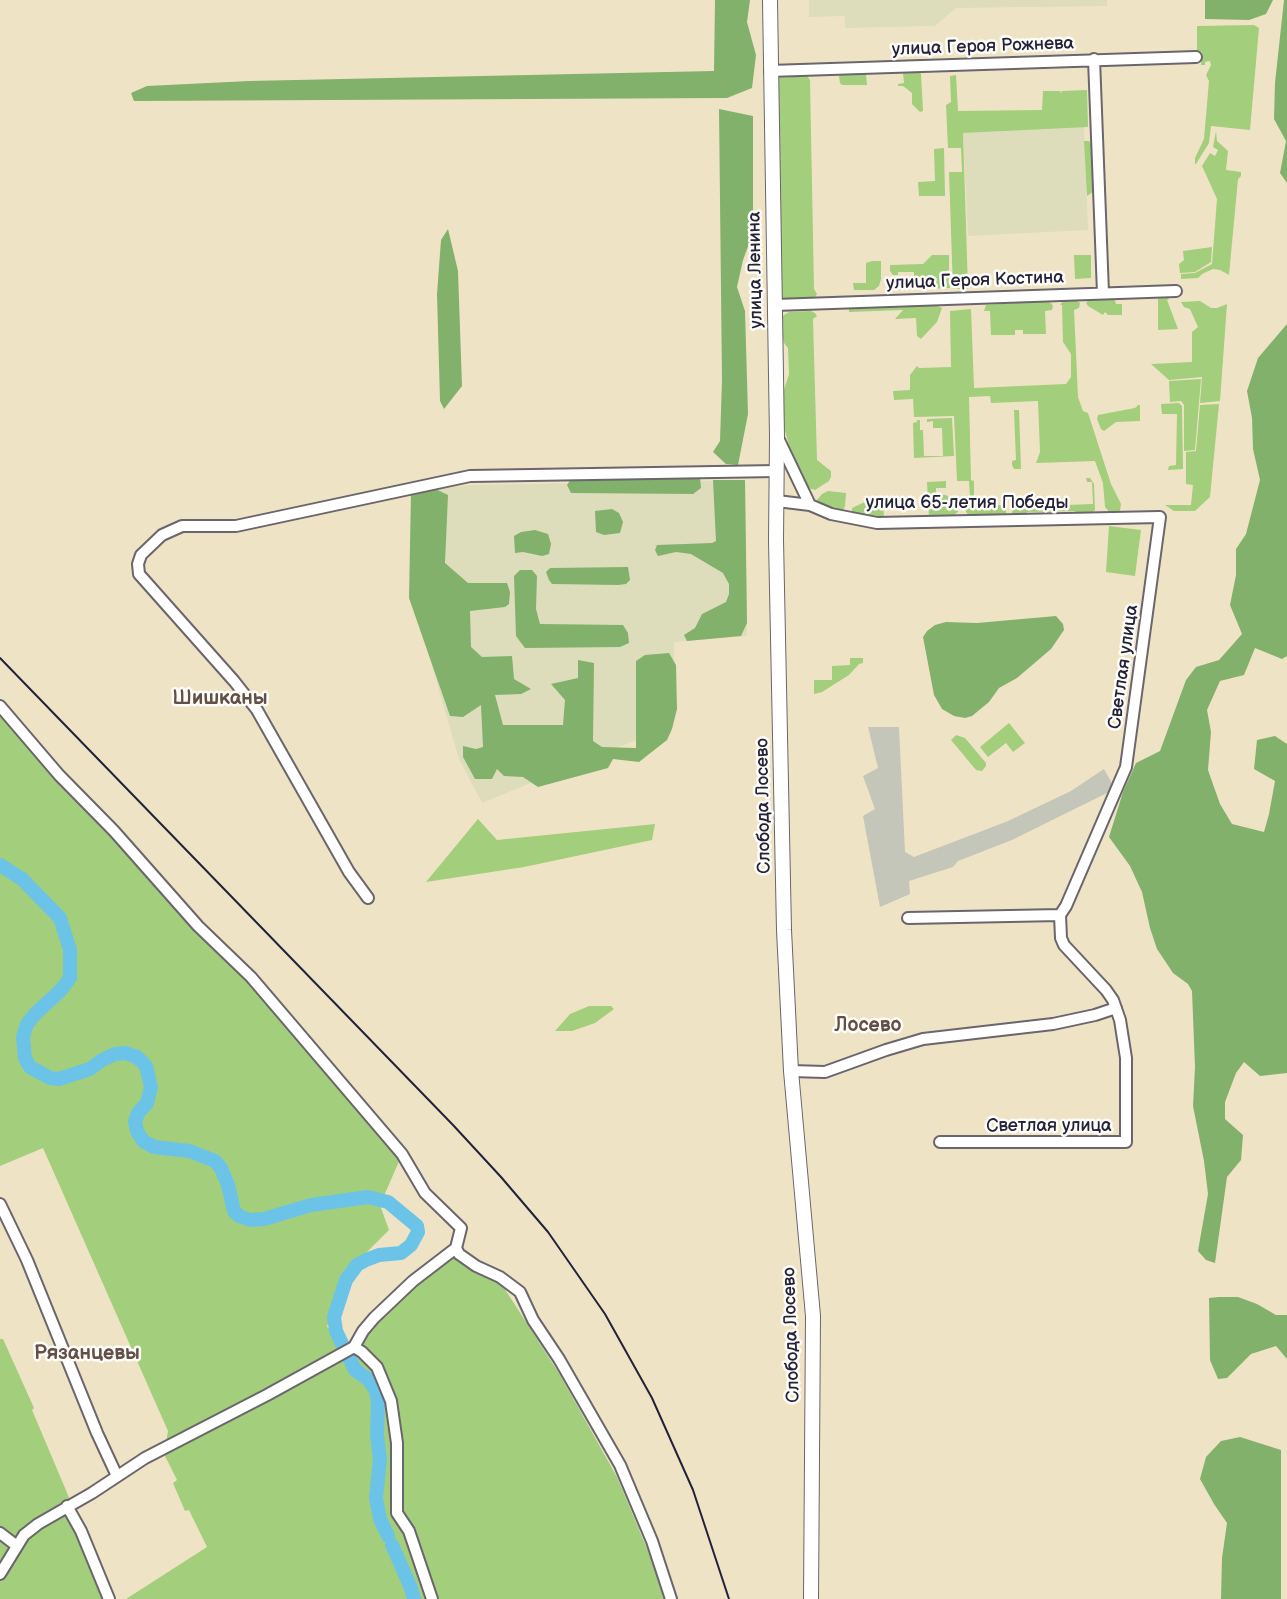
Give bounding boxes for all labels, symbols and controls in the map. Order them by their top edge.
street label: улица Героя Рожнева [892,33,1074,61]
street label: улица Ленина [744,211,768,329]
street label: улица Героя Костина [886,267,1064,295]
street label: улица 65-летия Победы [866,492,1068,514]
street label: Светлая улица [1105,603,1143,731]
district label: Шишканы [172,687,268,711]
street label: Слобода Лосево [752,738,776,874]
district label: Лосево [835,1014,901,1038]
street label: Светлая улица [986,1115,1112,1137]
street label: Слобода Лосево [779,1267,805,1403]
district label: Рязанцевы [34,1342,140,1366]

